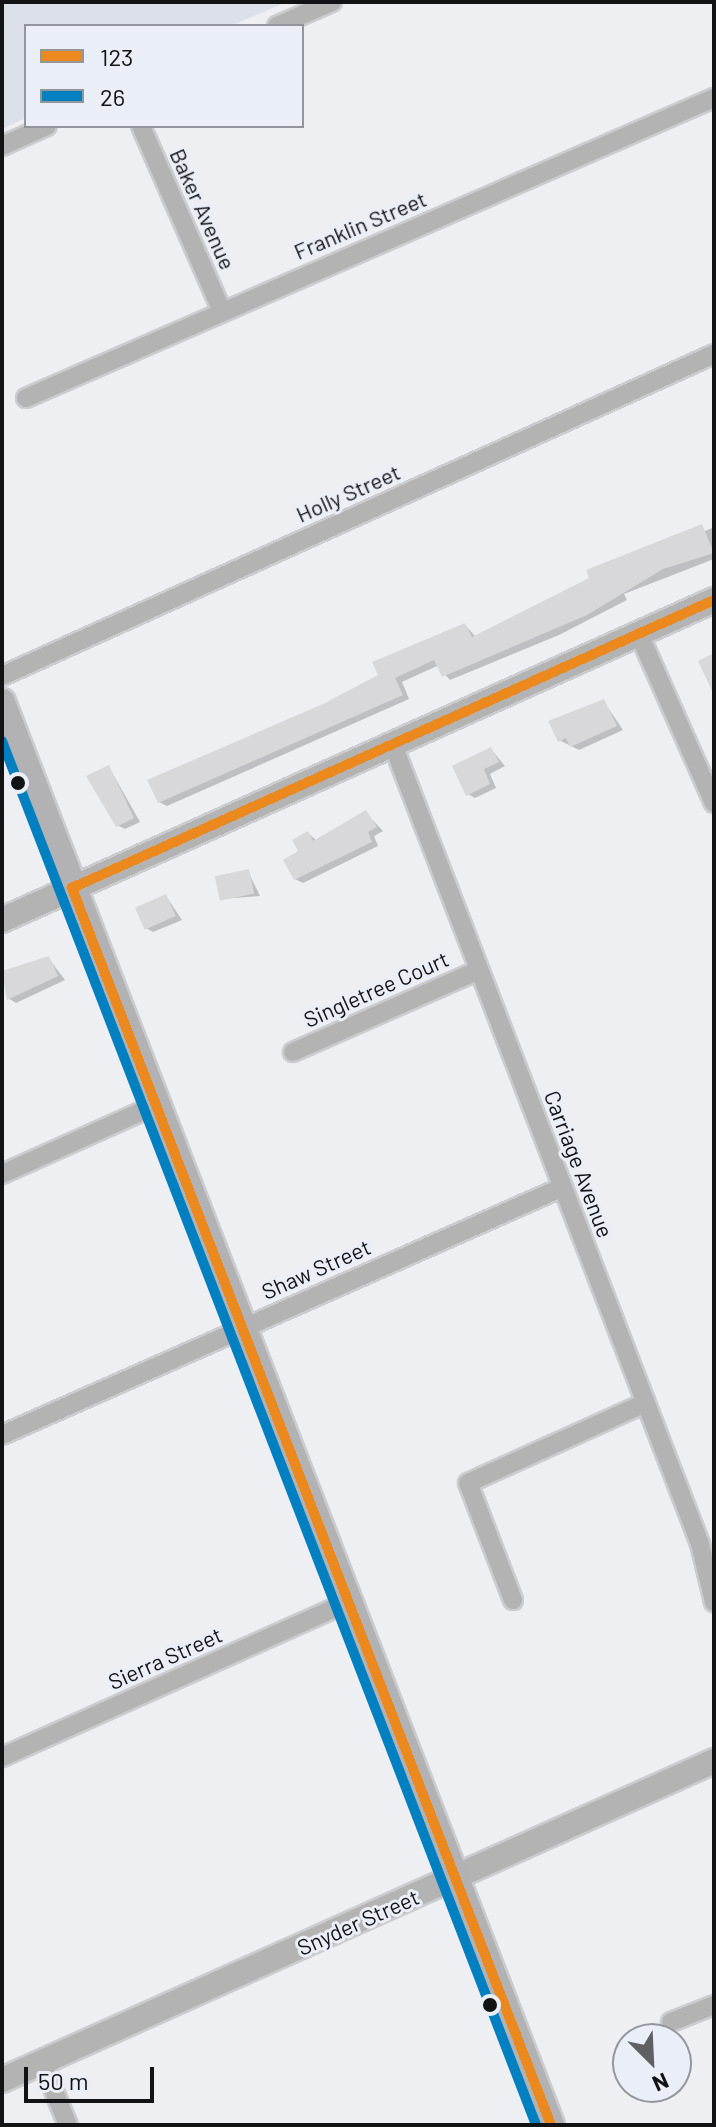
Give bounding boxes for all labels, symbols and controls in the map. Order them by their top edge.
legend [24,24,304,128]
text: 123 [100,42,133,71]
text: 26 [100,82,125,111]
street label: Baker Avenue [165,144,241,274]
street label: Franklin Street [290,185,430,265]
street label: Holly Street [292,458,404,528]
unlabelled marker [10,775,26,791]
street label: Singletree Court [299,945,453,1033]
street label: Carriage Avenue [539,1087,619,1241]
street label: Shaw Street [258,1233,374,1305]
street label: Sierra Street [104,1621,226,1695]
street label: Snyder Street [293,1883,423,1961]
unlabelled marker [482,1997,498,2013]
north arrow [612,2023,692,2103]
scale bar [28,2051,158,2101]
text: 50 m [38,2066,89,2095]
text: N [649,2068,673,2098]

